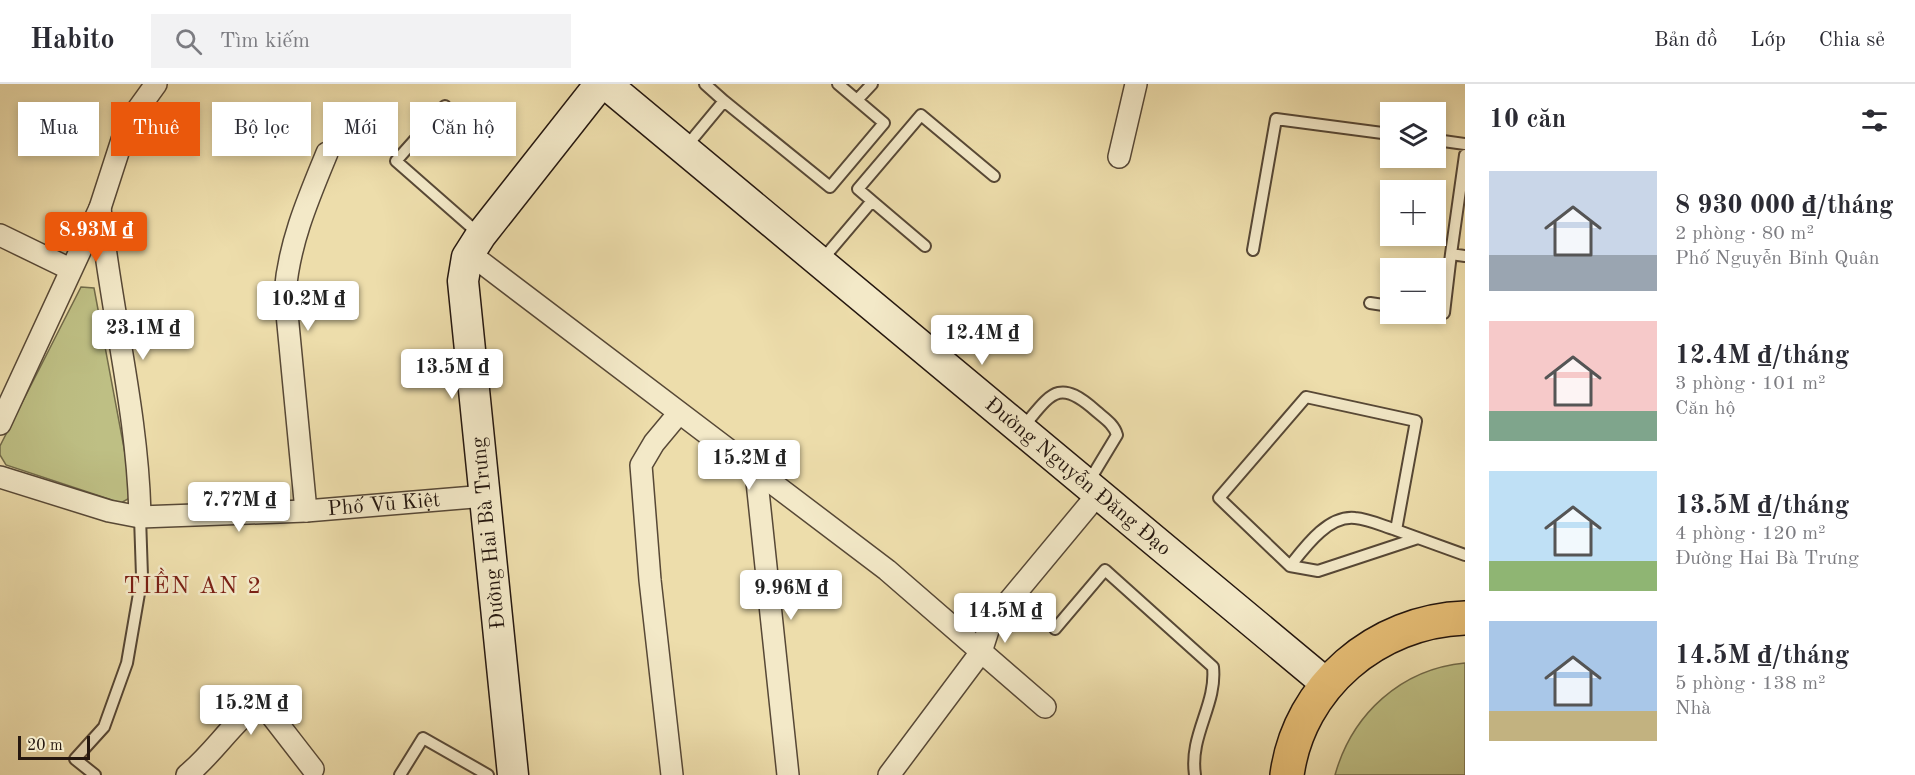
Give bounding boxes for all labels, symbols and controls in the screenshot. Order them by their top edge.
search box [151,14,571,68]
icon: search [172,25,205,58]
text: Habito [30,27,115,55]
text: Tìm kiếm [220,30,310,52]
text: Bản đồ [1654,30,1717,51]
text: Lớp [1750,30,1786,51]
text: Chia sẻ [1819,30,1885,51]
chip: Mua [18,102,99,156]
chip: Thuê [111,102,200,156]
chip: Bộ lọc [212,102,311,156]
chip: Mới [323,102,398,156]
chip: Căn hộ [410,102,516,156]
map controls [1380,102,1446,324]
button: layers [1380,102,1446,168]
icon: filters [1858,104,1891,137]
text: 10 căn [1489,107,1566,133]
button: + [1380,180,1446,246]
text: 8 930 000 ₫/tháng [1675,193,1894,219]
icon: home [1537,195,1609,267]
pin: 8.93M ₫ [41,212,151,263]
text: 8.93M ₫ [59,221,133,241]
text: 2 phòng · 80 m² [1675,224,1814,244]
text: Phố Nguyễn Bỉnh Quân [1675,249,1880,269]
button: − [1380,258,1446,324]
pin: 10.2M ₫ [253,281,363,332]
text: 10.2M ₫ [271,290,345,310]
pin: 23.1M ₫ [88,310,198,361]
pin: 12.4M ₫ [927,315,1037,366]
text: 23.1M ₫ [106,319,180,339]
text: 12.4M ₫ [945,324,1019,344]
text: 12.4M ₫/tháng [1675,343,1849,369]
icon: home [1537,345,1609,417]
pin: 13.5M ₫ [397,349,507,400]
text: 13.5M ₫ [415,358,489,378]
text: 3 phòng · 101 m² [1675,374,1826,394]
street label: Đường Nguyễn Đăng Đạo [981,394,1175,560]
text: Căn hộ [1675,399,1735,419]
street label: Đường Hai Bà Trưng [468,435,510,630]
pin: 15.2M ₫ [694,440,804,491]
text: 15.2M ₫ [712,449,786,469]
pin: 7.77M ₫ [184,482,294,533]
street label: Phố Vũ Kiệt [327,489,441,520]
text: 7.77M ₫ [202,491,276,511]
text: 13.5M ₫/tháng [1675,493,1849,519]
icon: home [1537,495,1609,567]
text: 4 phòng · 120 m² [1675,524,1826,544]
text: Đường Hai Bà Trưng [1675,549,1859,569]
district label: TIỀN AN 2 [123,567,263,599]
pin: 9.96M ₫ [736,570,846,621]
text: 9.96M ₫ [754,579,828,599]
pin: 14.5M ₫ [950,593,1060,644]
text: 14.5M ₫ [968,602,1042,622]
text: 14.5M ₫/tháng [1675,643,1849,669]
icon: home [1537,645,1609,717]
text: 5 phòng · 138 m² [1675,674,1826,694]
pin: 15.2M ₫ [196,685,306,736]
text: 15.2M ₫ [214,694,288,714]
text: Nhà [1675,699,1711,719]
scale bar [18,733,90,760]
text: 20 m [27,738,63,754]

